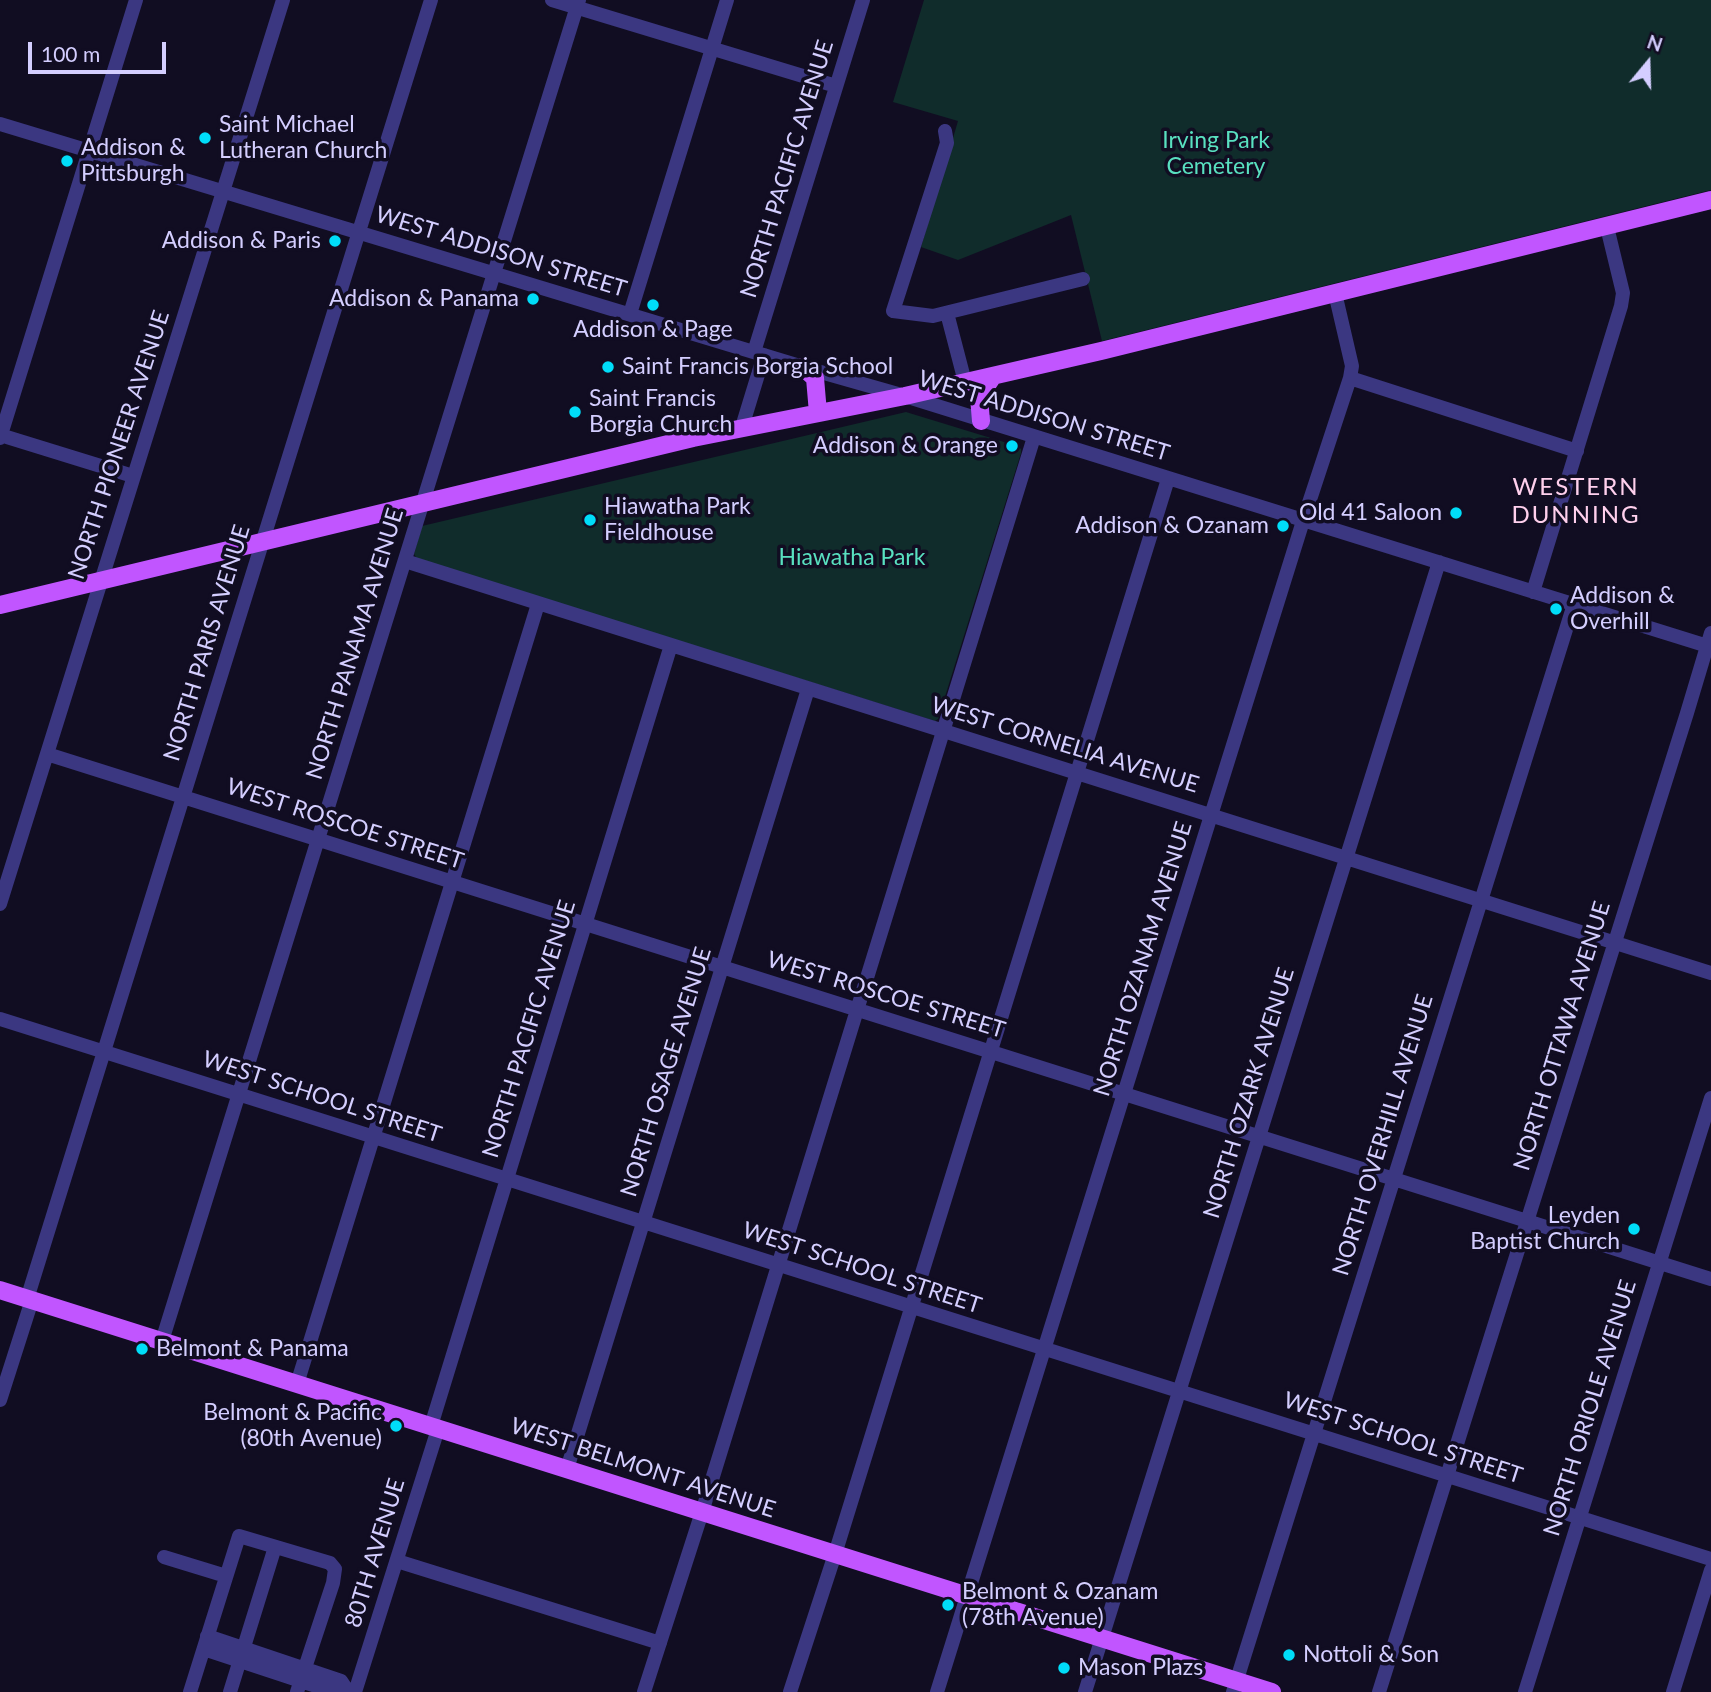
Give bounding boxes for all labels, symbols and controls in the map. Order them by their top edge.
scale bar [32,28,170,72]
north arrow [1613,28,1683,98]
text: N [1644,29,1666,56]
street label: NORTH PACIFIC AVENUE [735,37,839,301]
text: 100 m [41,41,100,66]
place label: Saint Michael Lutheran Church [219,111,387,165]
park label: Irving Park Cemetery [1162,127,1270,181]
marker: Saint Michael Lutheran Church [197,130,213,146]
place label: Addison & Pittsburgh [81,134,186,188]
marker: Addison & Pittsburgh [59,153,75,169]
street label: WEST ADDISON STREET [372,201,630,303]
place label: Addison & Paris [162,227,321,255]
marker: Addison & Paris [327,233,343,249]
place label: Addison & Panama [329,285,519,313]
marker: Addison & Panama [525,291,541,307]
marker: Addison & Page [645,297,661,313]
street label: NORTH PIONEER AVENUE [62,307,176,583]
place label: Addison & Page [573,316,733,344]
place label: Saint Francis Borgia School [622,353,893,381]
marker: Saint Francis Borgia School [600,359,616,375]
street label: WEST ADDISON STREET [915,365,1173,467]
place label: Saint Francis Borgia Church [589,385,732,439]
marker: Saint Francis Borgia Church [567,404,583,420]
place label: Addison & Orange [813,432,998,460]
marker: Addison & Orange [1004,438,1020,454]
district label: WESTERN DUNNING [1512,473,1640,529]
place label: Hiawatha Park Fieldhouse [604,493,751,547]
place label: Old 41 Saloon [1299,499,1442,527]
street label: NORTH PANAMA AVENUE [301,505,409,783]
marker: Old 41 Saloon [1448,505,1464,521]
marker: Hiawatha Park Fieldhouse [582,512,598,528]
place label: Addison & Ozanam [1075,512,1269,540]
marker: Addison & Ozanam [1275,518,1291,534]
street label: NORTH PARIS AVENUE [158,522,256,764]
park label: Hiawatha Park [779,544,925,572]
place label: Addison & Overhill [1570,582,1675,636]
marker: Addison & Overhill [1548,601,1564,617]
street label: WEST CORNELIA AVENUE [928,691,1202,799]
street label: WEST ROSCOE STREET [223,773,467,875]
street label: NORTH OZANAM AVENUE [1088,818,1198,1100]
street label: NORTH PACIFIC AVENUE [477,897,581,1161]
street label: NORTH OTTAWA AVENUE [1508,898,1616,1174]
street label: NORTH OSAGE AVENUE [615,944,717,1200]
street label: WEST ROSCOE STREET [764,946,1008,1044]
street label: NORTH OZARK AVENUE [1198,964,1300,1222]
street label: NORTH OVERHILL AVENUE [1327,991,1439,1279]
street label: WEST SCHOOL STREET [199,1045,445,1149]
place label: Leyden Baptist Church [1470,1202,1620,1256]
street label: WEST SCHOOL STREET [739,1216,985,1320]
marker: Leyden Baptist Church [1626,1221,1642,1237]
street label: NORTH ORIOLE AVENUE [1538,1277,1642,1539]
place label: Belmont & Panama [156,1335,349,1363]
marker: Belmont & Panama [134,1341,150,1357]
street label: WEST SCHOOL STREET [1280,1386,1526,1490]
place label: Belmont & Pacific (80th Avenue) [203,1399,382,1453]
street label: WEST BELMONT AVENUE [507,1412,779,1524]
marker: Belmont & Pacific (80th Avenue) [388,1418,404,1434]
street label: 80TH AVENUE [339,1475,411,1631]
place label: Belmont & Ozanam (78th Avenue) [962,1578,1158,1632]
marker: Belmont & Ozanam (78th Avenue) [940,1597,956,1613]
place label: Nottoli & Son [1303,1641,1439,1669]
marker: Nottoli & Son [1281,1647,1297,1663]
place label: Mason Plazs [1078,1654,1203,1682]
marker: Mason Plazs [1056,1660,1072,1676]

